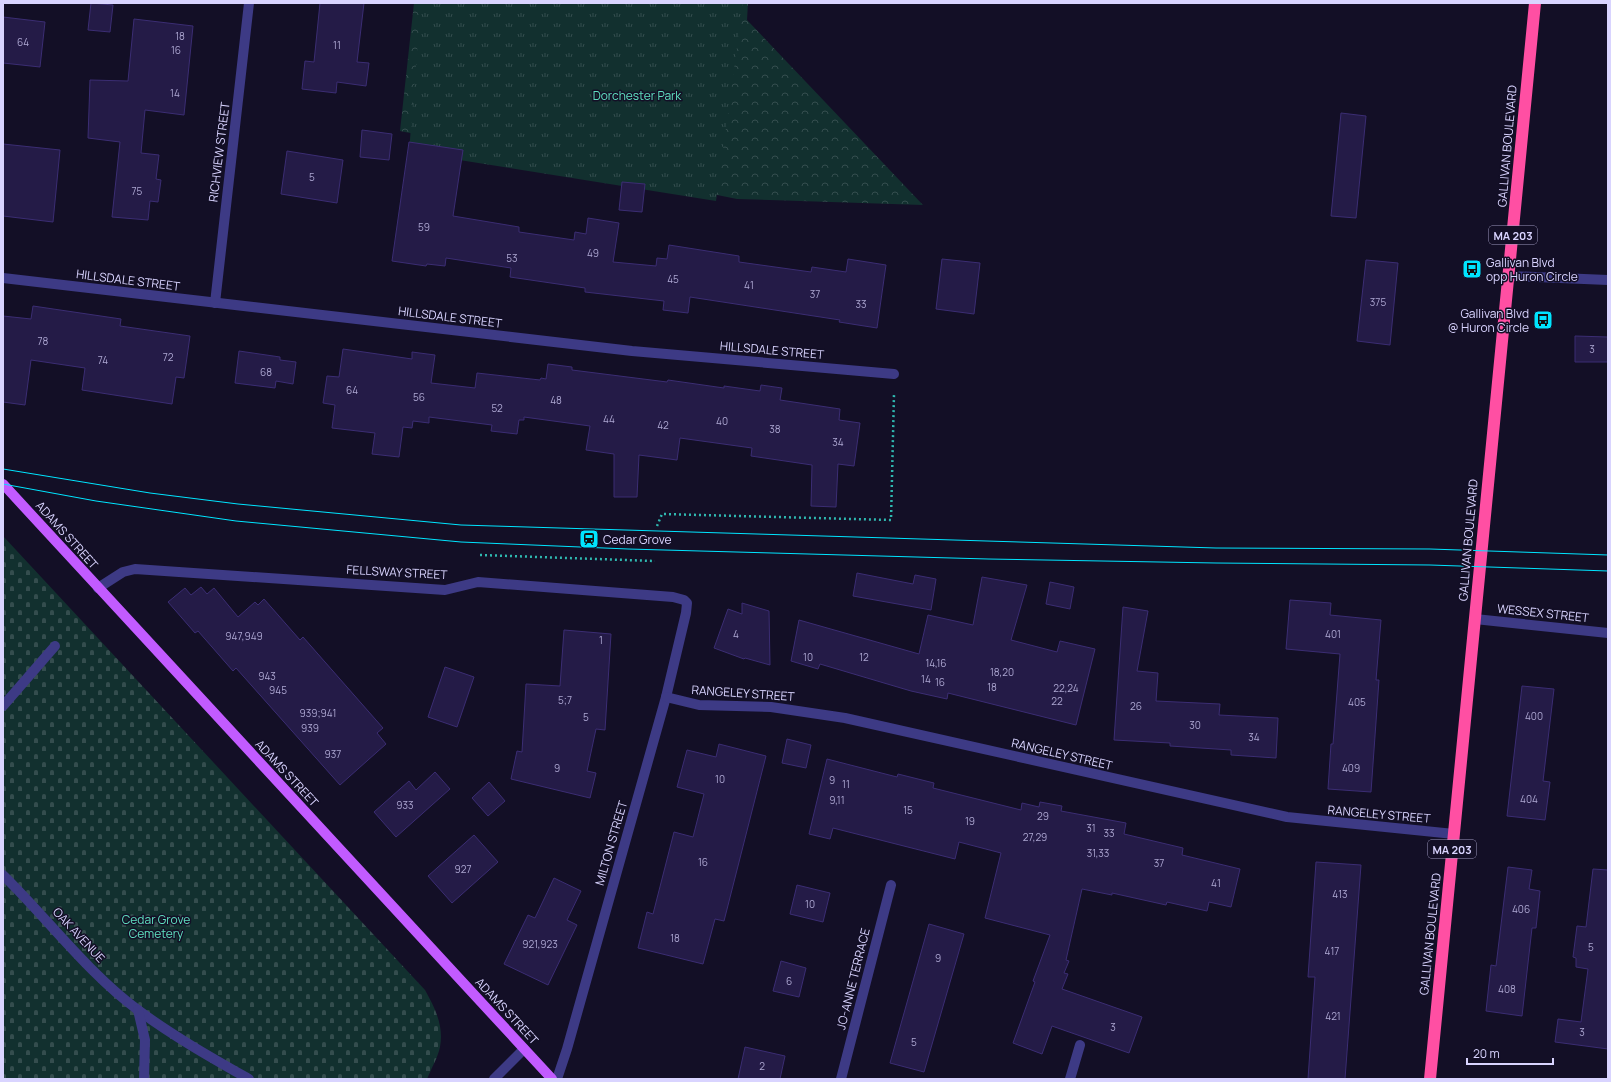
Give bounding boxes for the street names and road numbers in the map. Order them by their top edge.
street label: GALLIVAN BOULEVARD [1493,84,1521,208]
street label: RICHVIEW STREET [204,100,234,203]
road number: MA 203 [1489,226,1537,244]
street label: HILLSDALE STREET [75,265,182,295]
street label: HILLSDALE STREET [397,302,504,332]
street label: HILLSDALE STREET [719,337,826,363]
street label: GALLIVAN BOULEVARD [1454,478,1482,602]
street label: ADAMS STREET [32,497,103,573]
street label: FELLSWAY STREET [346,561,449,583]
street label: WESSEX STREET [1496,600,1591,626]
street label: RANGELEY STREET [691,681,796,705]
street label: RANGELEY STREET [1010,734,1115,774]
street label: ADAMS STREET [252,736,323,811]
street label: MILTON STREET [591,798,631,887]
street label: RANGELEY STREET [1327,801,1432,827]
road number: MA 203 [1428,840,1476,858]
street label: GALLIVAN BOULEVARD [1415,872,1445,996]
street label: OAK AVENUE [49,904,109,966]
street label: JO-ANNE TERRACE [832,926,874,1032]
street label: ADAMS STREET [472,974,543,1049]

